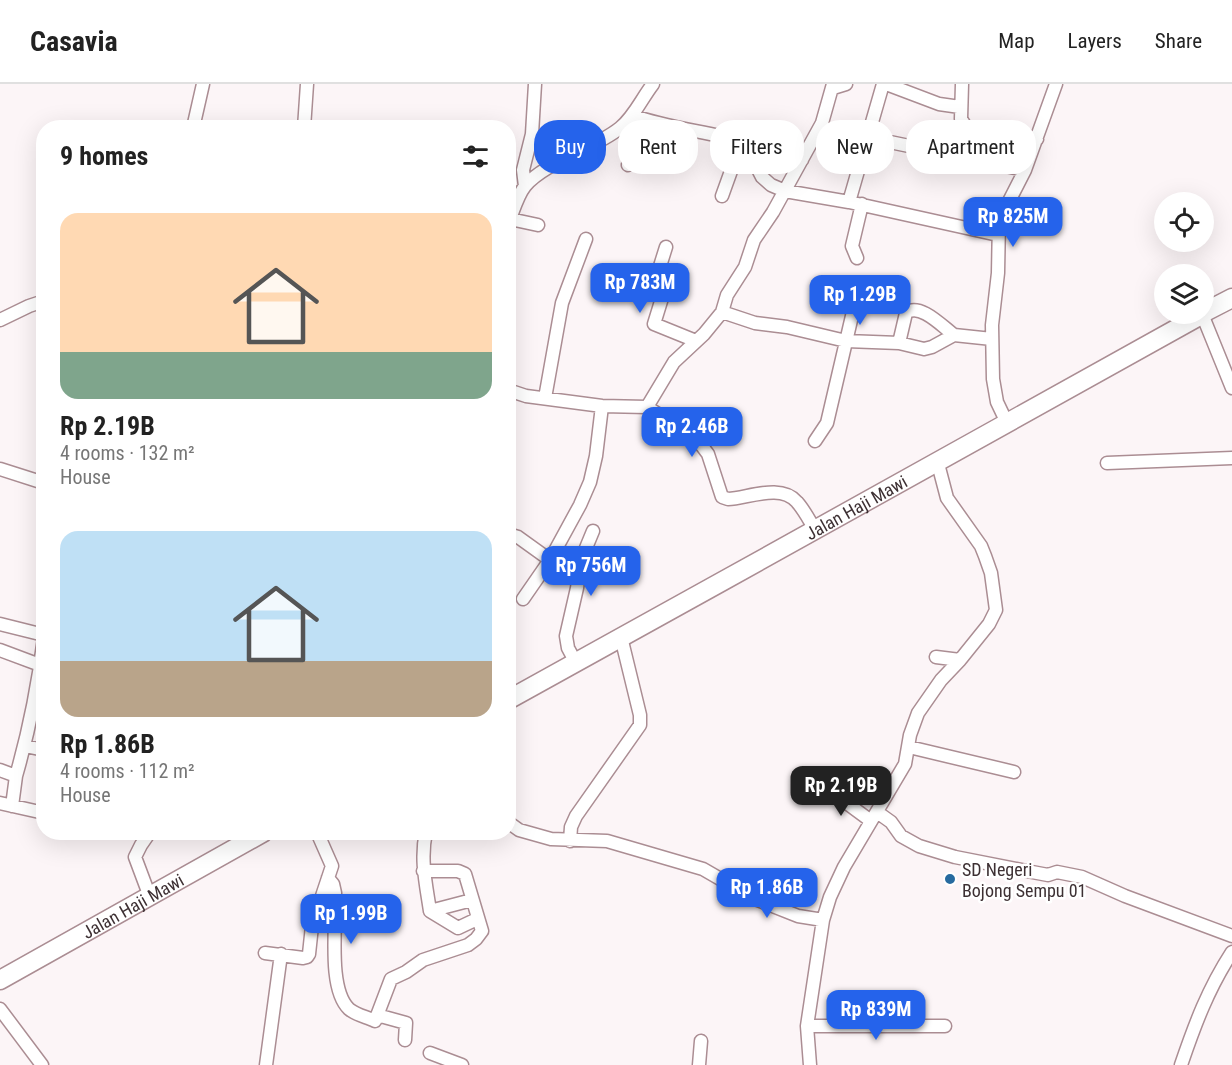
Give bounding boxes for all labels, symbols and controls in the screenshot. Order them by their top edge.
text: Casavia [30,25,118,58]
text: Map [998,29,1035,53]
text: Layers [1068,29,1122,53]
text: Share [1155,29,1202,53]
chip: Buy [534,120,606,174]
chip: Rent [618,120,698,174]
chip: Filters [710,120,804,174]
chip: New [816,120,894,174]
chip: Apartment [906,120,1036,174]
icon: filters [459,140,492,173]
text: 9 homes [60,141,148,171]
map controls [1154,192,1214,324]
button: locate [1154,192,1214,252]
pin: Rp 825M [958,197,1068,248]
text: Rp 825M [977,204,1049,228]
icon: home [222,252,330,360]
pin: Rp 783M [585,263,695,314]
button: layers [1154,264,1214,324]
text: Rp 783M [604,270,676,294]
pin: Rp 1.29B [798,275,922,326]
text: Rp 1.29B [824,282,896,306]
pin: Rp 2.46B [630,407,754,458]
text: Rp 2.19B [60,411,155,441]
text: Rp 2.46B [656,414,728,438]
text: 4 rooms · 132 m² [60,441,195,465]
text: House [60,465,111,489]
street label: Jalan Haji Mawi [802,470,911,544]
pin: Rp 756M [536,546,646,597]
text: Rp 756M [555,553,627,577]
icon: home [222,570,330,678]
text: Rp 1.86B [60,729,155,759]
text: 4 rooms · 112 m² [60,759,195,783]
pin: Rp 2.19B [779,766,903,817]
text: Rp 2.19B [805,773,877,797]
text: House [60,783,111,807]
place label: SD Negeri Bojong Sempu 01 [962,859,1086,901]
pin: Rp 1.86B [705,868,829,919]
street label: Jalan Haji Mawi [78,869,187,942]
marker: SD Negeri Bojong Sempu 01 [943,872,957,886]
text: Rp 1.86B [731,875,803,899]
pin: Rp 1.99B [289,894,413,945]
text: Rp 1.99B [315,901,387,925]
pin: Rp 839M [821,990,931,1041]
text: Rp 839M [840,997,912,1021]

